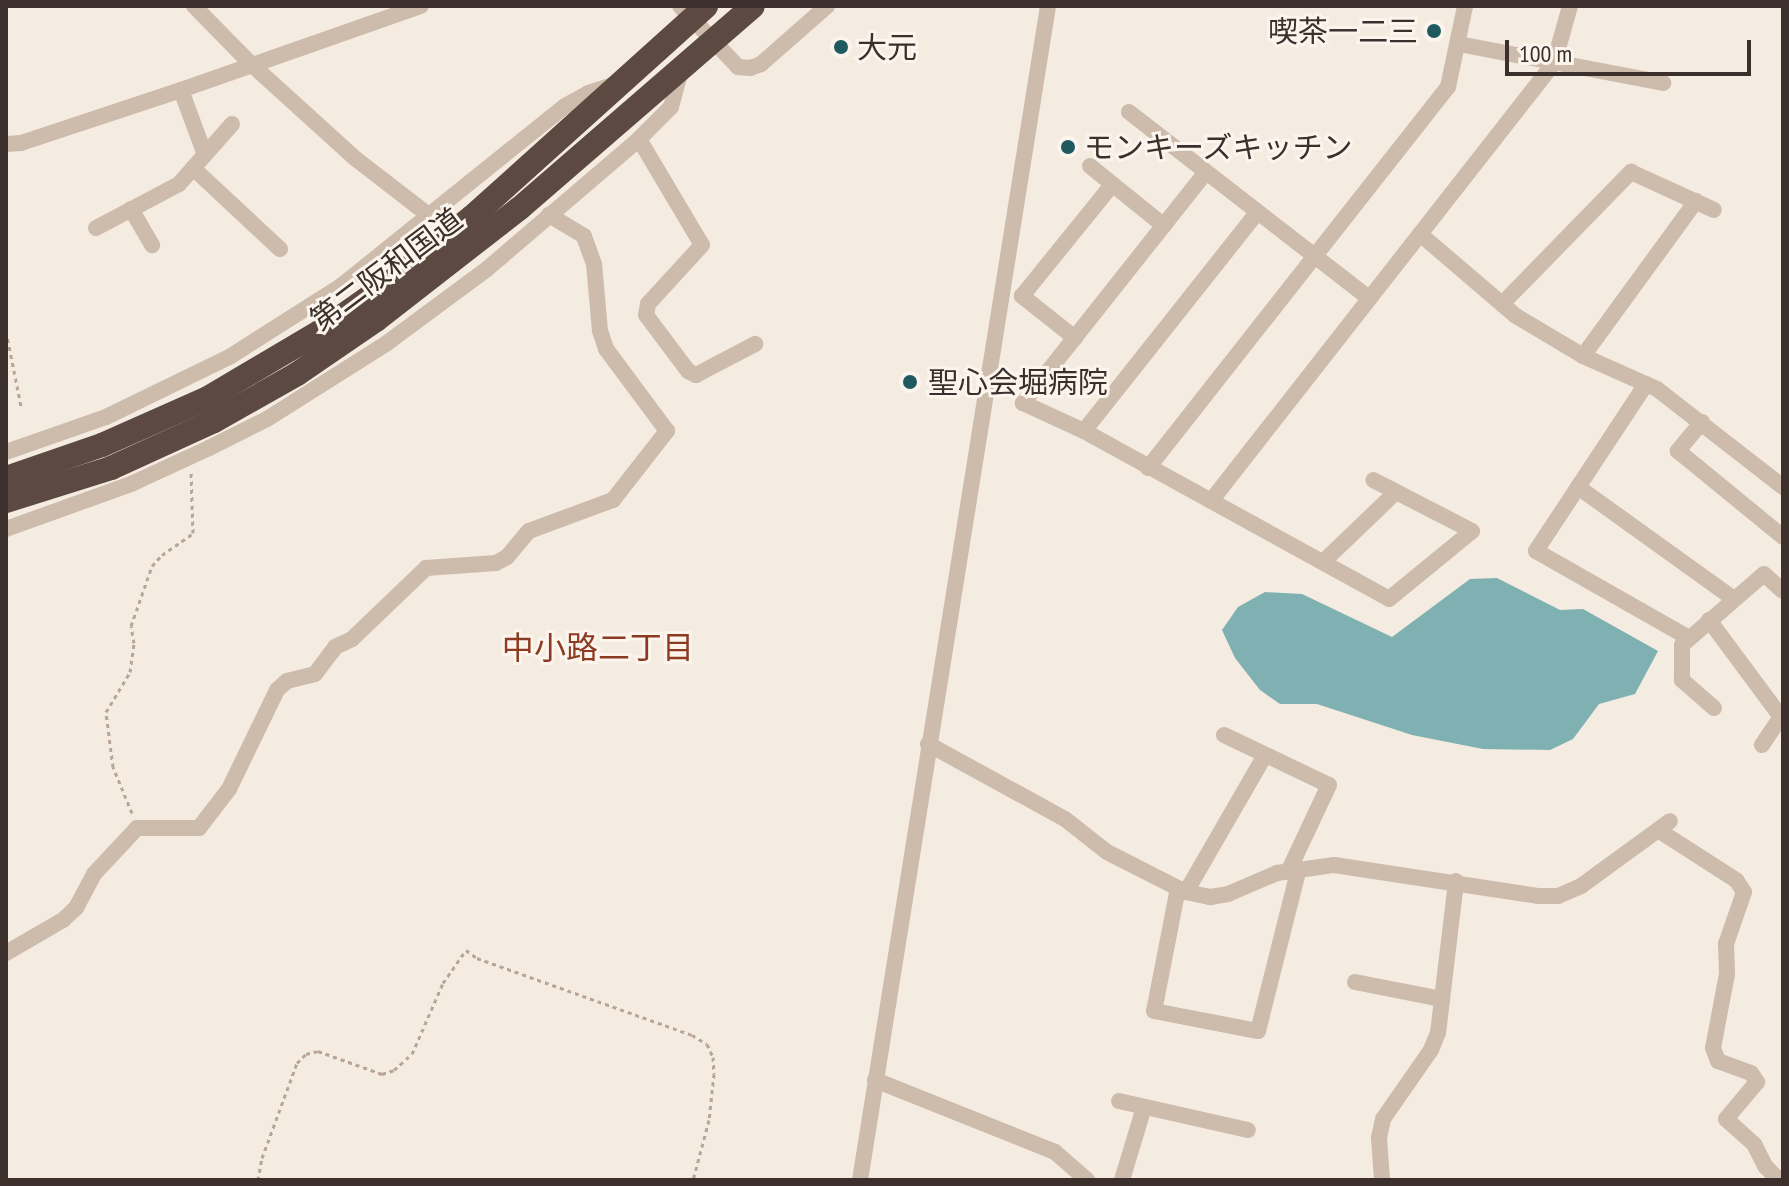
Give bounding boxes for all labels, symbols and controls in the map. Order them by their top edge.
place label: 喫茶一二三 [1268,13,1418,49]
marker: 喫茶一二三 [1425,22,1443,40]
scale bar [1509,24,1755,74]
place label: 大元 [857,29,917,65]
marker: 大元 [832,38,850,56]
text: 100 m [1519,38,1572,69]
place label: モンキーズキッチン [1084,129,1354,165]
marker: モンキーズキッチン [1059,138,1077,156]
street label: 第二阪和国道 [303,200,469,338]
place label: 聖心会堀病院 [928,364,1108,400]
marker: 聖心会堀病院 [899,371,921,393]
district label: 中小路二丁目 [502,628,694,666]

